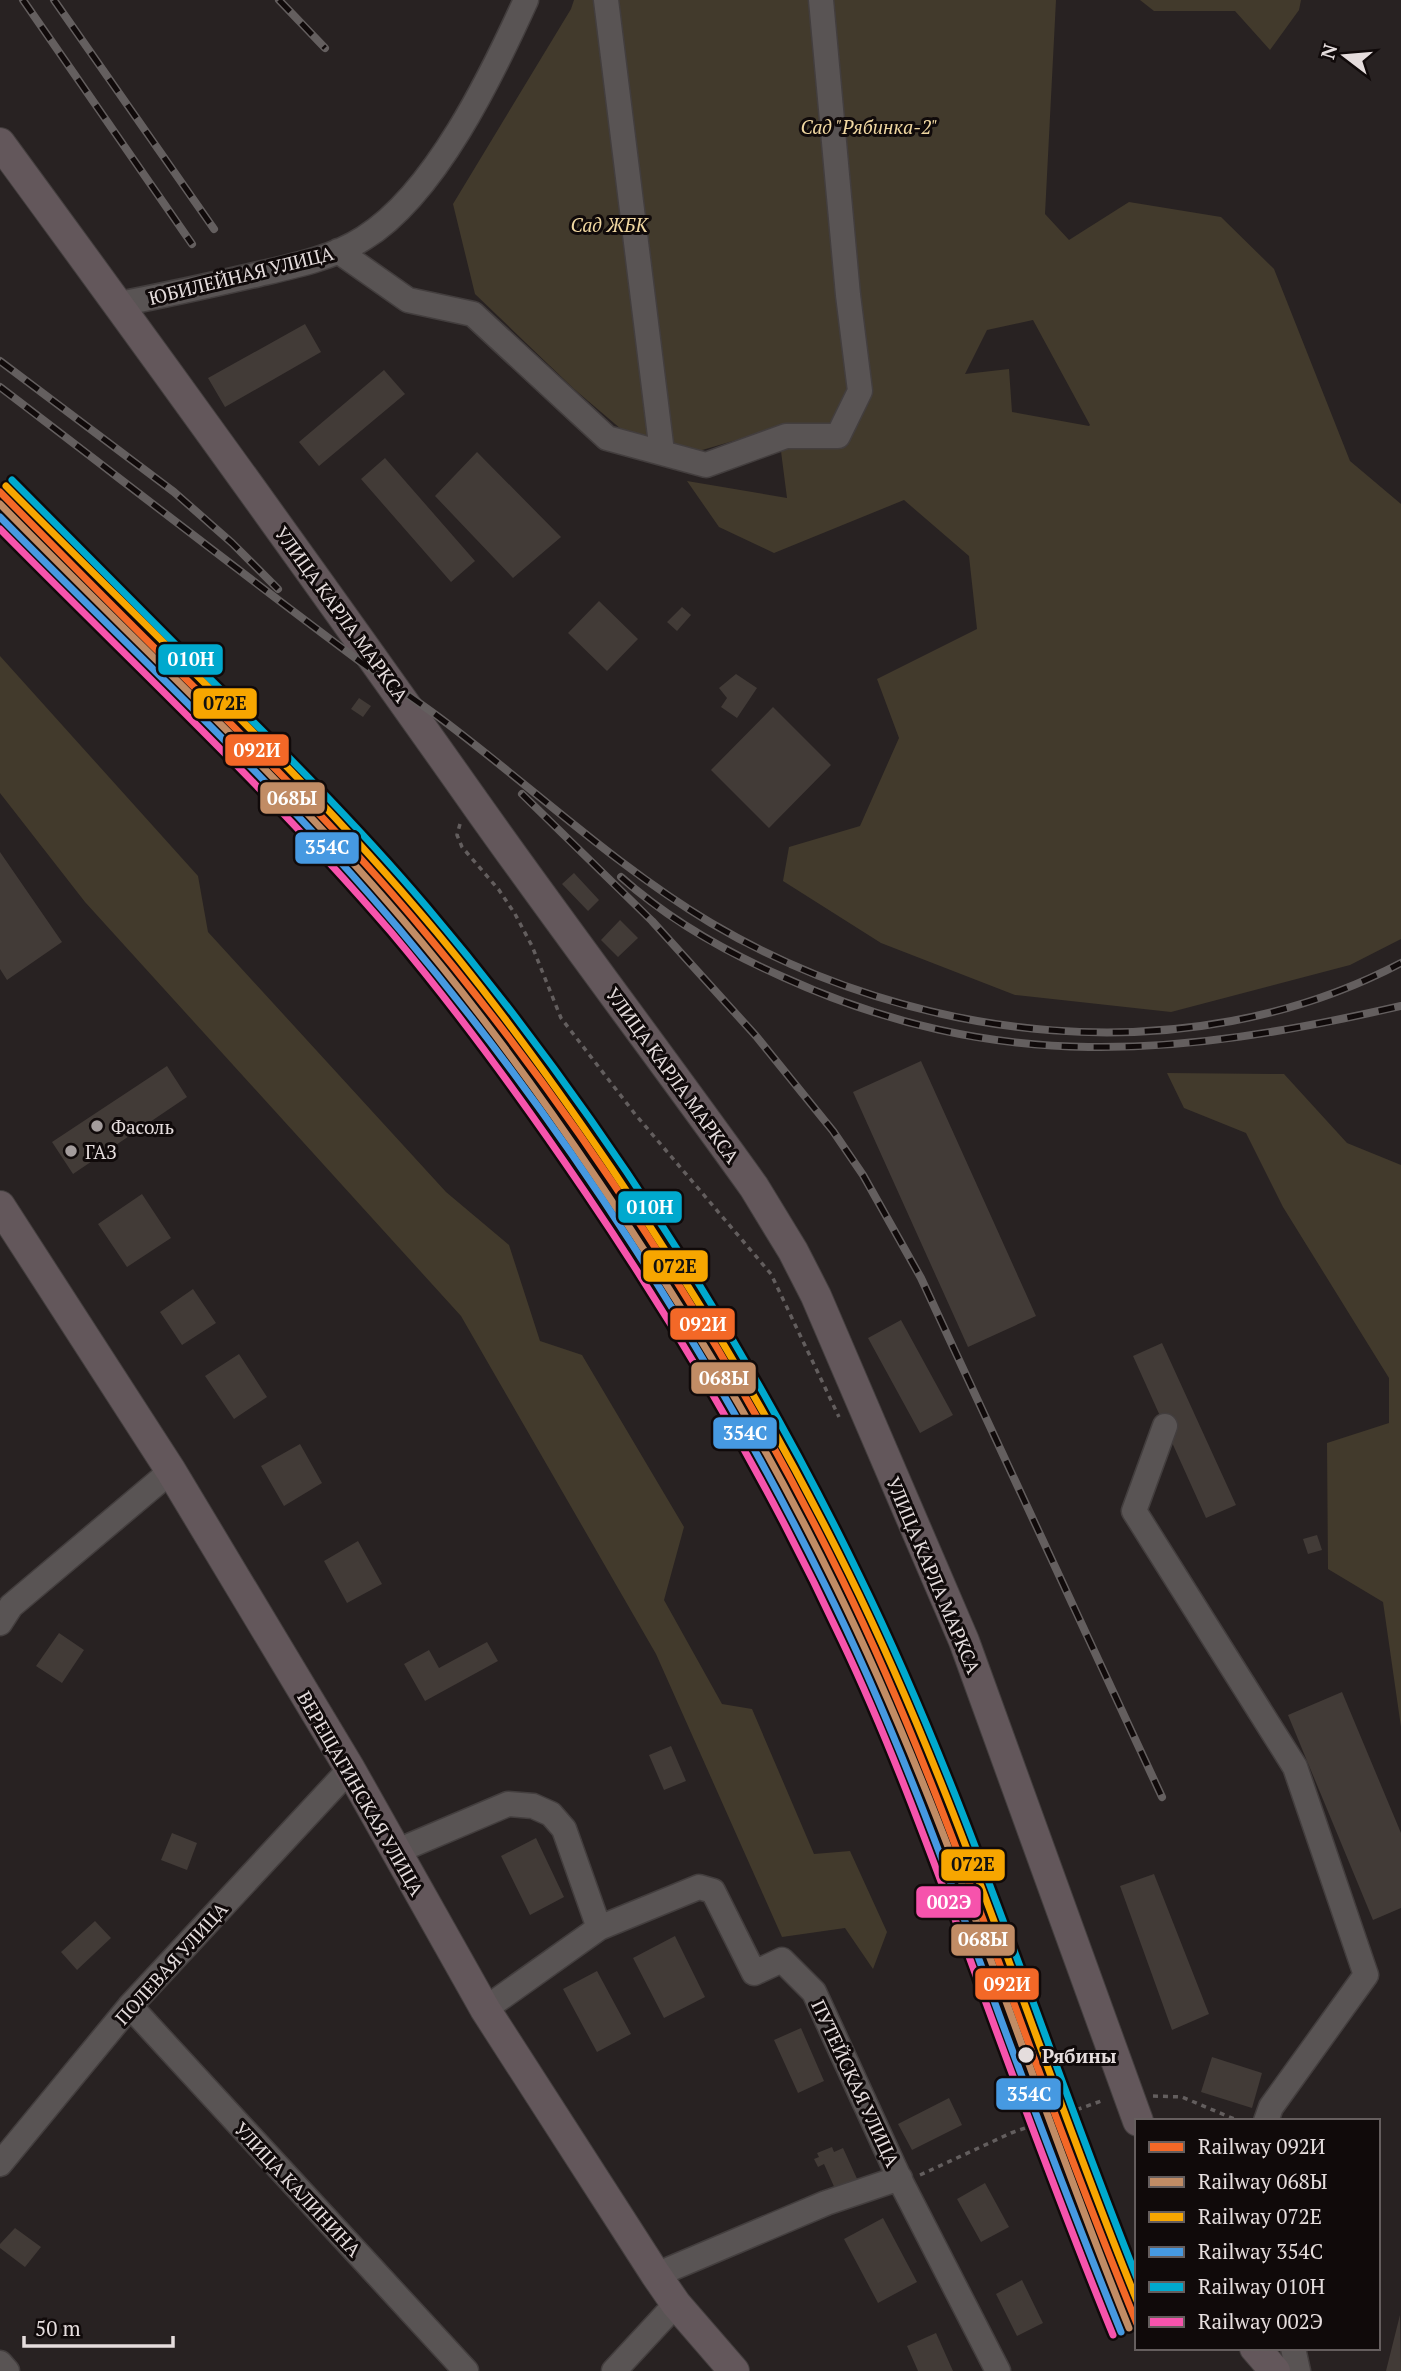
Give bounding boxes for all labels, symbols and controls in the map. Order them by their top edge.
north arrow [1310,21,1380,91]
text: N [1314,40,1342,62]
park label: Сад "Рябинка-2" [800,114,938,139]
park label: Сад ЖБК [570,212,649,237]
street label: ЮБИЛЕЙНАЯ УЛИЦА [146,240,336,310]
street label: УЛИЦА КАРЛА МАРКСА [270,521,414,707]
line badge: 010Н [157,643,224,676]
text: 010Н [168,646,215,671]
line badge: 072Е [192,687,258,720]
text: 072Е [203,690,247,715]
line badge: 092И [224,733,290,767]
text: 092И [233,737,281,762]
line badge: 068Ы [259,781,326,815]
text: 068Ы [267,785,317,810]
line badge: 354С [294,831,360,865]
text: 354С [305,834,349,859]
street label: УЛИЦА КАРЛА МАРКСА [601,982,745,1168]
place label: Фасоль [111,1114,174,1139]
marker: Фасоль [89,1118,105,1134]
place label: ГАЗ [85,1139,117,1164]
marker: ГАЗ [63,1143,79,1159]
line badge: 010Н [617,1190,683,1224]
text: 010Н [627,1194,674,1219]
line badge: 072Е [642,1249,709,1283]
text: 072Е [653,1253,697,1278]
line badge: 092И [669,1307,736,1341]
text: 092И [679,1311,727,1336]
line badge: 068Ы [690,1361,757,1395]
text: 068Ы [699,1365,749,1390]
line badge: 354С [712,1416,778,1450]
text: 354С [723,1420,767,1445]
street label: УЛИЦА КАРЛА МАРКСА [881,1473,987,1677]
street label: ВЕРЕЩАГИНСКАЯ УЛИЦА [292,1686,430,1900]
line badge: 072Е [940,1848,1006,1882]
text: 072Е [951,1851,995,1876]
line badge: 002Э [915,1885,982,1919]
text: 002Э [927,1889,971,1914]
street label: ПОЛЕВАЯ УЛИЦА [109,1896,233,2030]
line badge: 068Ы [950,1923,1016,1957]
text: 068Ы [958,1926,1008,1951]
line badge: 092И [974,1967,1040,2001]
text: 092И [983,1971,1031,1996]
street label: ПУТЕЙСКАЯ УЛИЦА [806,1995,906,2171]
place label: Рябины [1042,2043,1117,2068]
marker: Рябины [1016,2045,1036,2065]
line badge: 354С [995,2077,1062,2111]
text: 354С [1007,2081,1051,2106]
street label: УЛИЦА КАЛИНИНА [229,2116,367,2262]
legend [1135,2119,1380,2350]
text: Railway 092И [1198,2132,1325,2160]
text: Railway 068Ы [1198,2167,1328,2195]
text: Railway 072Е [1198,2202,1322,2230]
text: Railway 354С [1198,2237,1323,2265]
text: Railway 010Н [1198,2272,1325,2300]
scale bar [24,2304,173,2348]
text: Railway 002Э [1198,2307,1323,2335]
text: 50 m [35,2314,81,2342]

